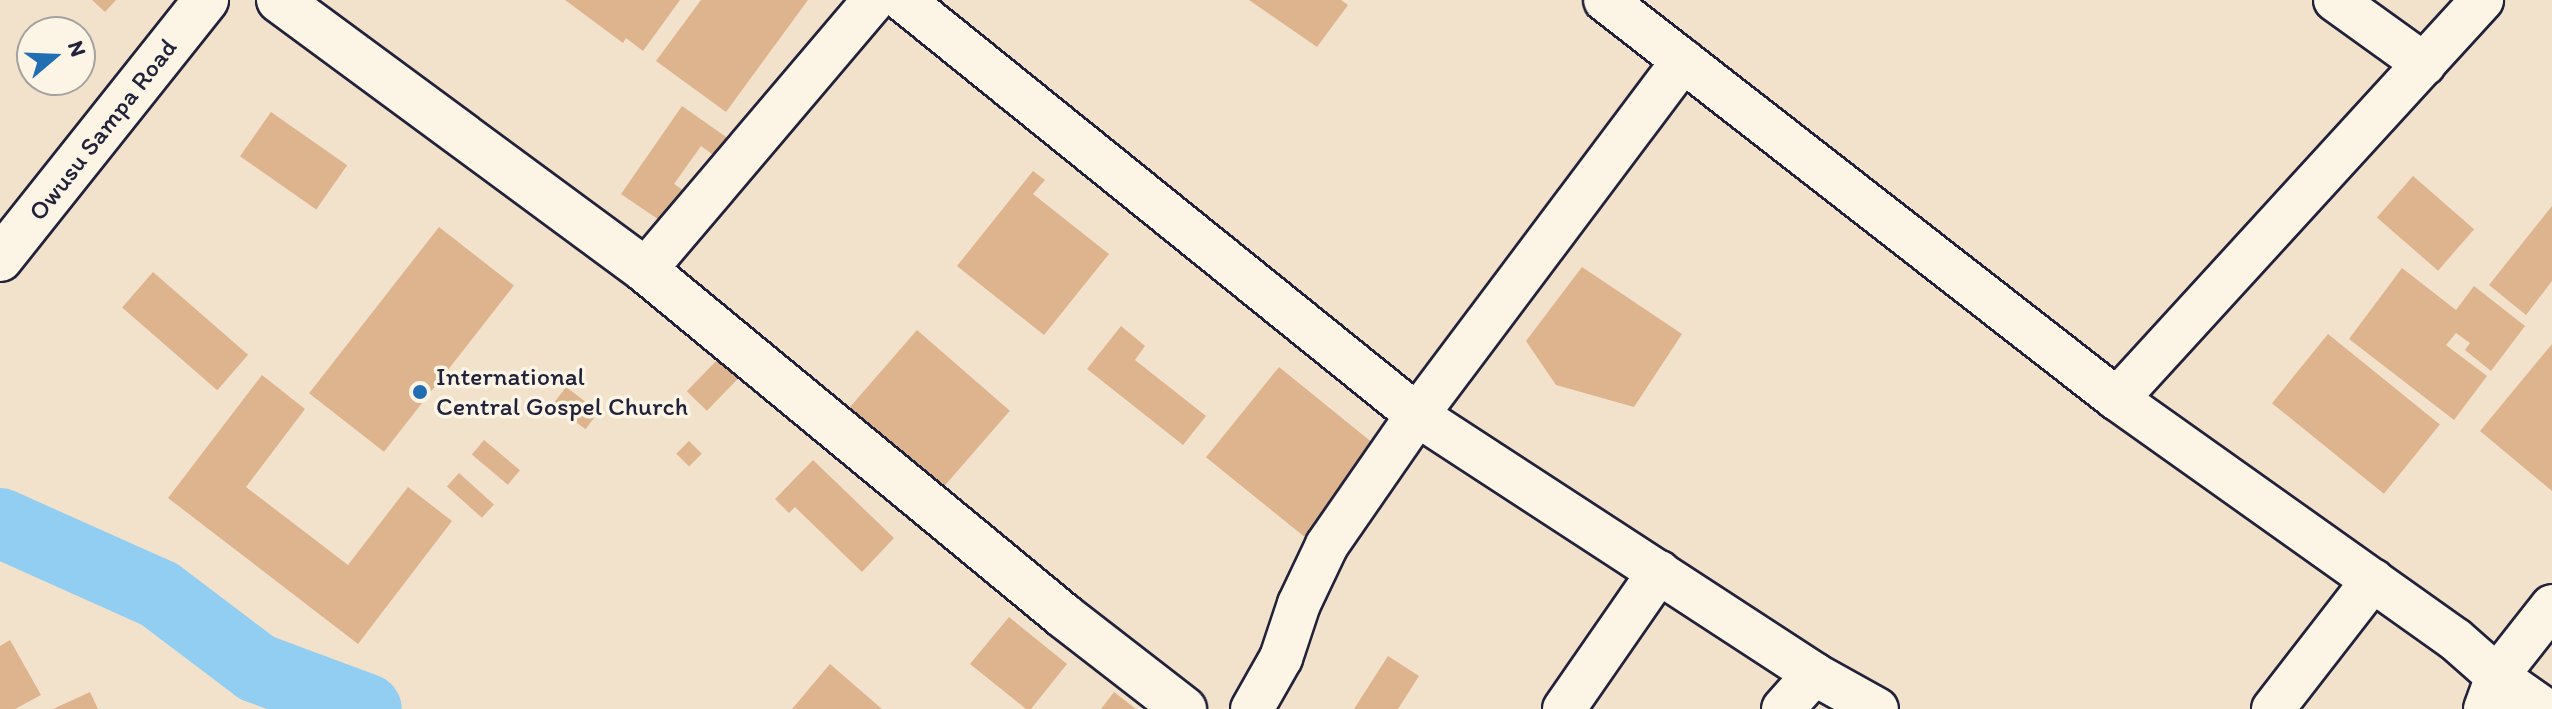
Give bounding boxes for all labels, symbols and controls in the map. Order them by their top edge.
north arrow [16,16,96,96]
street label: Owusu Sampa Road [23,34,183,226]
text: N [62,37,92,60]
place label: International Central Gospel Church [436,361,688,422]
marker: International Central Gospel Church [411,383,429,401]

